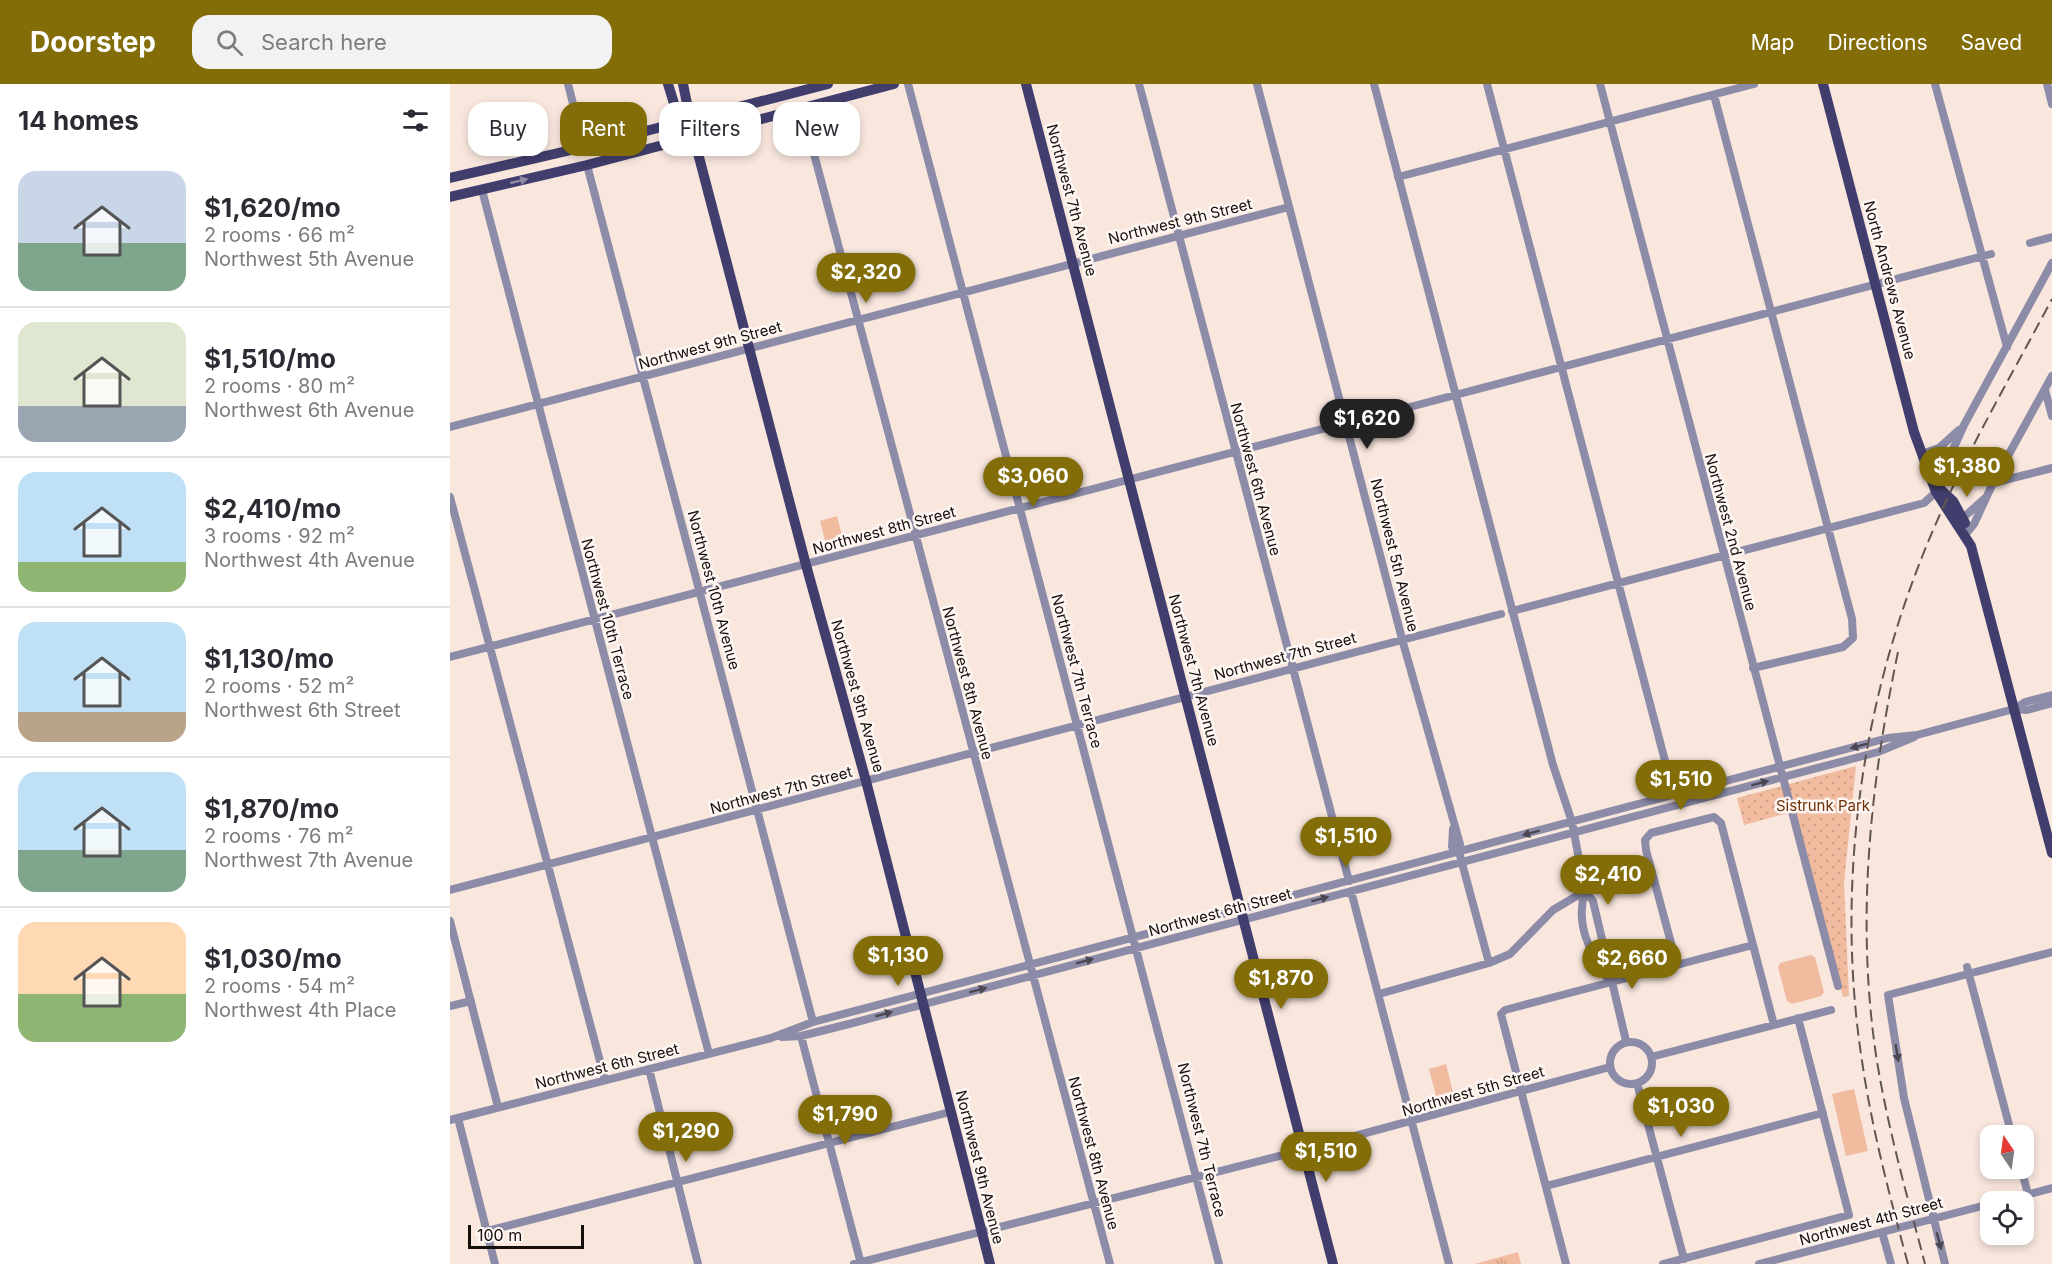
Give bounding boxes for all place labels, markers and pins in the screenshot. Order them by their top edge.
pin: $2,320 [817,253,915,304]
pin: $1,620 [1318,399,1416,450]
pin: $1,380 [1918,447,2016,498]
pin: $3,060 [984,457,1082,508]
pin: $1,510 [1632,760,1730,811]
pin: $1,510 [1297,817,1395,868]
pin: $2,410 [1559,855,1657,906]
pin: $1,130 [849,936,947,987]
pin: $2,660 [1583,939,1681,990]
pin: $1,870 [1232,959,1330,1010]
pin: $1,030 [1632,1087,1730,1138]
pin: $1,790 [796,1095,894,1146]
pin: $1,290 [637,1112,735,1163]
pin: $1,510 [1277,1132,1375,1183]

